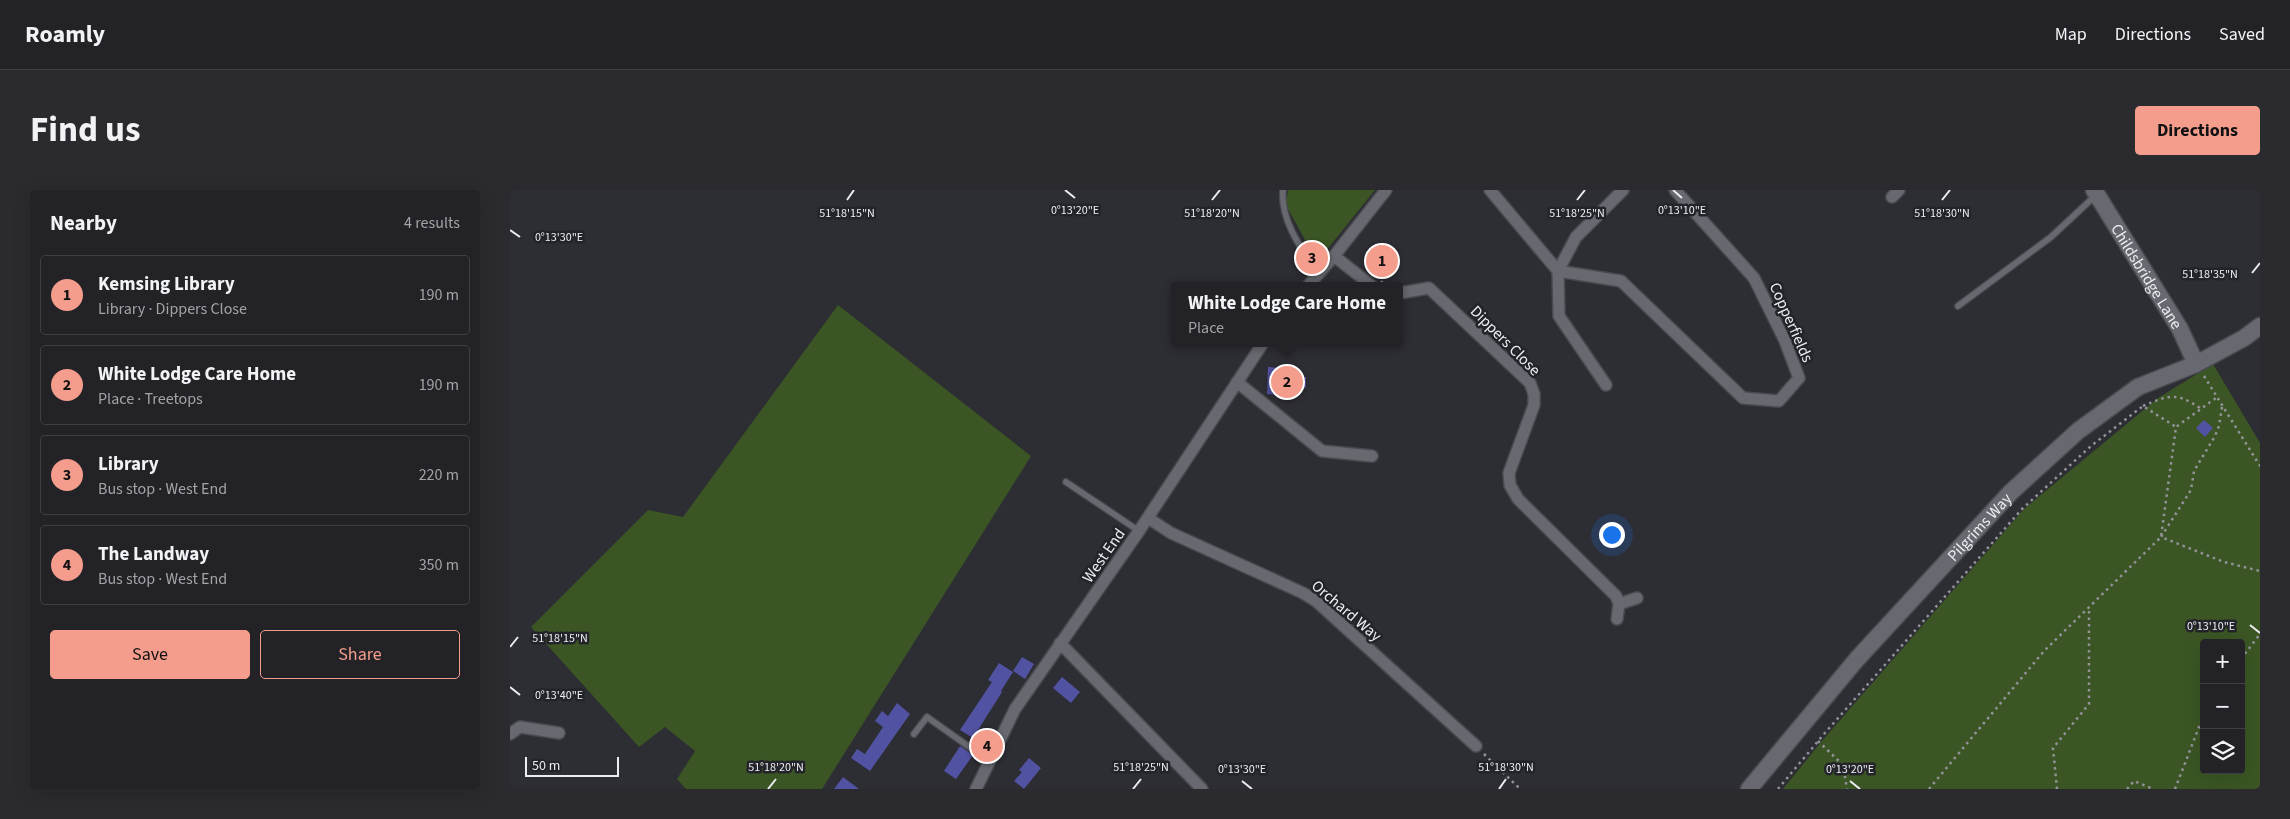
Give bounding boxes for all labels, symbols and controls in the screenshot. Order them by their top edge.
text: Roamly [25,17,105,52]
text: Map [2055,22,2087,47]
text: Directions [2115,22,2191,47]
text: Saved [2219,22,2265,47]
text: Find us [30,105,140,155]
button: Directions [2135,106,2260,155]
text: 0°13'20"E [1051,202,1099,219]
text: 0°13'10"E [1658,202,1706,219]
text: 51°18'15"N [819,205,875,222]
text: 51°18'20"N [1184,205,1240,222]
text: 51°18'25"N [1549,205,1605,222]
text: 51°18'30"N [1914,205,1970,222]
text: Nearby [50,208,117,238]
text: 4 results [404,212,460,234]
street label: Childsbridge Lane [2105,219,2187,333]
text: 0°13'30"E [535,229,583,246]
pin: 3 [1296,239,1328,277]
pin: 1 [1366,242,1398,280]
text: 51°18'35"N [2182,266,2238,283]
text: Kemsing Library [98,271,235,298]
street label: Copperfields [1764,279,1819,366]
popup [1171,282,1403,347]
text: 1 [63,284,71,306]
text: 190 m [419,284,459,306]
text: White Lodge Care Home [1188,290,1386,317]
text: Library · Dippers Close [98,298,247,320]
street label: Dippers Close [1465,301,1545,381]
text: Place [1188,317,1224,339]
text: White Lodge Care Home [98,361,296,388]
pin: 2 [1271,363,1303,401]
text: 2 [63,374,71,396]
text: 190 m [419,374,459,396]
text: Place · Treetops [98,388,203,410]
text: Library [98,451,159,478]
text: 3 [63,464,71,486]
text: 220 m [419,464,459,486]
text: Bus stop · West End [98,478,227,500]
street label: Pilgrims Way [1943,488,2017,566]
your location [1599,522,1625,548]
street label: West End [1077,524,1130,587]
text: The Landway [98,541,209,568]
text: 4 [63,554,71,576]
text: 350 m [419,554,459,576]
text: Bus stop · West End [98,568,227,590]
street label: Orchard Way [1307,575,1387,647]
text: 0°13'10"E [2187,618,2235,635]
button: Save [50,630,250,679]
button: Share [260,630,460,679]
text: 51°18'15"N [532,630,588,647]
map controls [2200,639,2245,774]
button: + [2200,639,2245,684]
button: − [2200,684,2245,729]
text: 0°13'40"E [535,687,583,704]
pin: 4 [971,727,1003,765]
button: layers [2200,729,2245,774]
scale bar [525,754,619,777]
text: 50 m [532,756,560,776]
text: 51°18'20"N [748,759,804,776]
text: 51°18'25"N [1113,759,1169,776]
text: 51°18'30"N [1478,759,1534,776]
text: 0°13'30"E [1218,761,1266,778]
text: 0°13'20"E [1826,761,1874,778]

